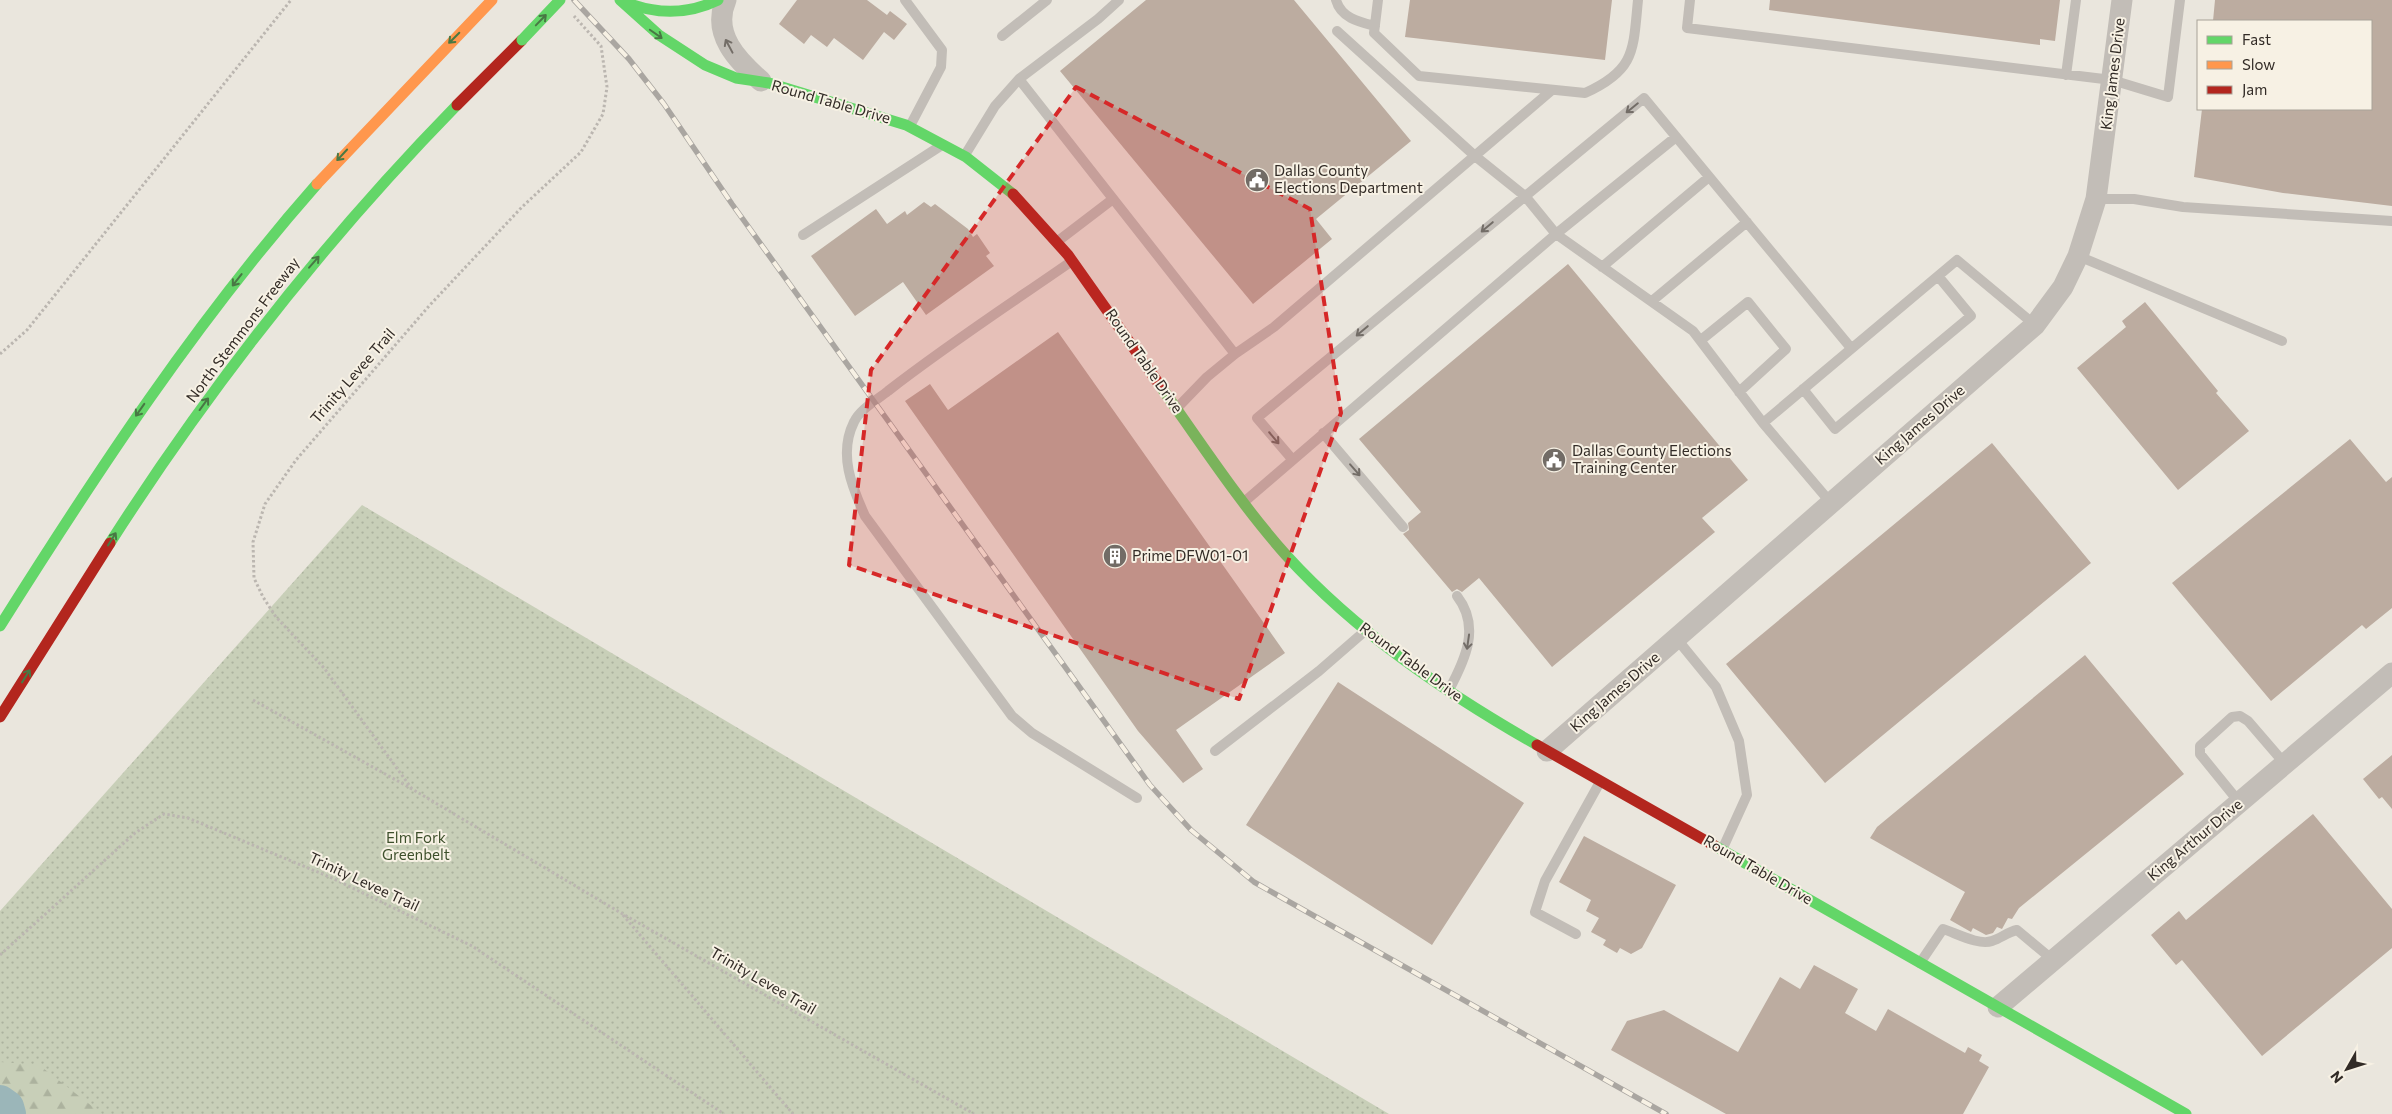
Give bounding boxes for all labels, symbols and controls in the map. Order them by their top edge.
one-way arrow [535,13,547,26]
street label: King James Drive [2096,17,2128,131]
legend [2197,20,2372,110]
one-way arrow [648,29,662,39]
text: Fast [2242,30,2271,48]
one-way arrow [448,32,461,44]
one-way arrow [724,39,734,54]
text: Slow [2242,55,2275,73]
street label: Round Table Drive [770,75,893,127]
text: Jam [2242,80,2267,98]
one-way arrow [1626,102,1639,113]
one-way arrow [336,149,348,162]
place label: Dallas County Elections Department [1274,161,1423,196]
public building icon: Dallas County Elections Department [1244,167,1270,193]
one-way arrow [1481,222,1494,233]
street label: North Stemmons Freeway [182,253,303,405]
one-way arrow [308,255,319,268]
one-way arrow [232,273,243,286]
street label: Round Table Drive [1102,305,1187,416]
street label: Trinity Levee Trail [306,324,398,426]
one-way arrow [1356,325,1369,336]
street label: King James Drive [1871,380,1968,468]
one-way arrow [199,397,209,411]
one-way arrow [135,403,145,417]
one-way arrow [1269,431,1280,444]
place label: Dallas County Elections Training Center [1572,441,1732,476]
public building icon: Dallas County Elections Training Center [1541,447,1567,473]
one-way arrow [1349,463,1360,476]
one-way arrow [108,532,118,546]
building icon: Prime DFW01-01 [1102,543,1128,569]
place label: Prime DFW01-01 [1132,546,1249,564]
street label: Round Table Drive [1357,618,1467,705]
one-way arrow [1463,633,1473,649]
street label: King James Drive [1566,647,1663,735]
one-way arrow [21,670,31,684]
street label: King Arthur Drive [2143,794,2245,884]
park label: Elm Fork Greenbelt [382,828,450,863]
street label: Round Table Drive [1701,831,1816,908]
street label: Trinity Levee Trail [306,848,422,915]
street label: Trinity Levee Trail [707,942,820,1018]
north arrow [2322,1044,2372,1094]
text: N [2327,1068,2346,1087]

